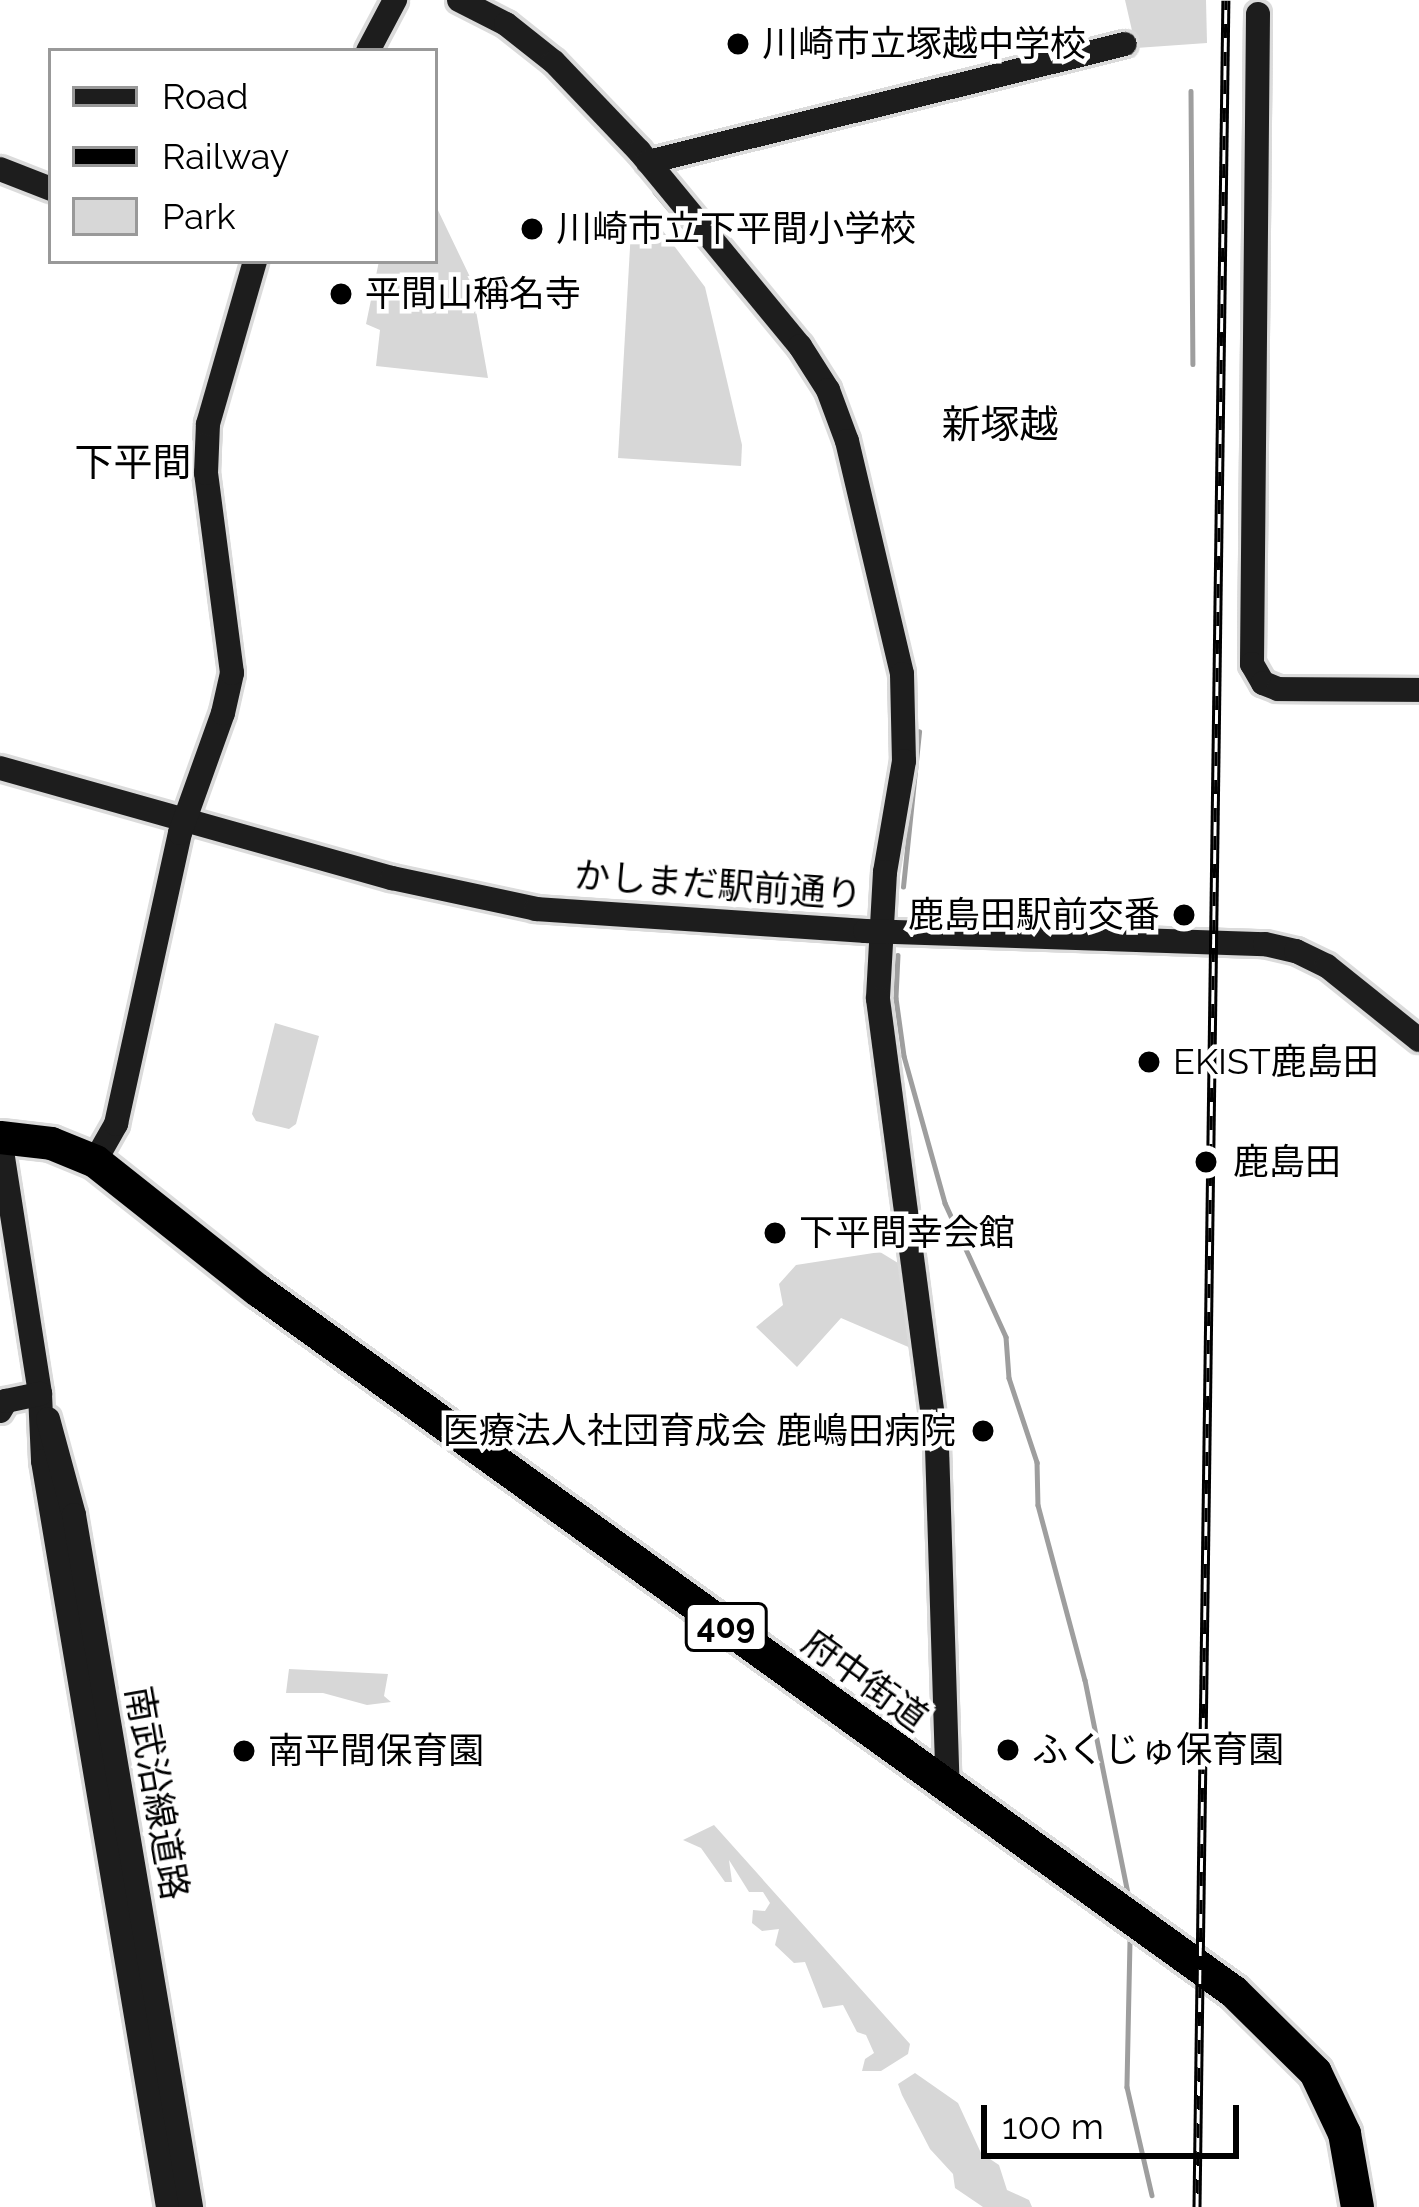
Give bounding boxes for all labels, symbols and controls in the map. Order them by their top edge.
place label: 川崎市立塚越中学校 [762,22,1086,66]
marker: 川崎市立塚越中学校 [725,31,751,57]
legend [48,48,438,264]
text: Road [162,75,248,117]
text: Railway [162,135,289,177]
text: Park [162,195,236,237]
place label: 川崎市立下平間小学校 [556,207,916,251]
marker: 川崎市立下平間小学校 [519,216,545,242]
place label: 平間山稱名寺 [365,272,581,316]
marker: 平間山稱名寺 [328,281,354,307]
district label: 新塚越 [942,401,1058,447]
district label: 下平間 [75,439,191,485]
street label: かしまだ駅前通り [573,853,863,917]
place label: 鹿島田駅前交番 [908,893,1160,937]
marker: 鹿島田駅前交番 [1171,902,1197,928]
place label: EKIST鹿島田 [1173,1040,1379,1084]
marker: EKIST鹿島田 [1136,1049,1162,1075]
place label: 鹿島田 [1233,1140,1341,1184]
marker: 鹿島田 [1190,1146,1222,1178]
place label: 下平間幸会館 [799,1211,1015,1255]
marker: 下平間幸会館 [762,1220,788,1246]
place label: 医療法人社団育成会 鹿嶋田病院 [443,1409,956,1453]
marker: 医療法人社団育成会 鹿嶋田病院 [967,1415,999,1447]
road number: 409 [684,1600,768,1654]
street label: 府中街道 [794,1620,936,1740]
street label: 南武沿線道路 [117,1683,197,1903]
place label: ふくじゅ保育園 [1032,1728,1284,1772]
place label: 南平間保育園 [268,1729,484,1773]
marker: ふくじゅ保育園 [995,1737,1021,1763]
marker: 南平間保育園 [231,1738,257,1764]
scale bar [987,2081,1245,2155]
text: 100 m [1002,2105,1104,2147]

